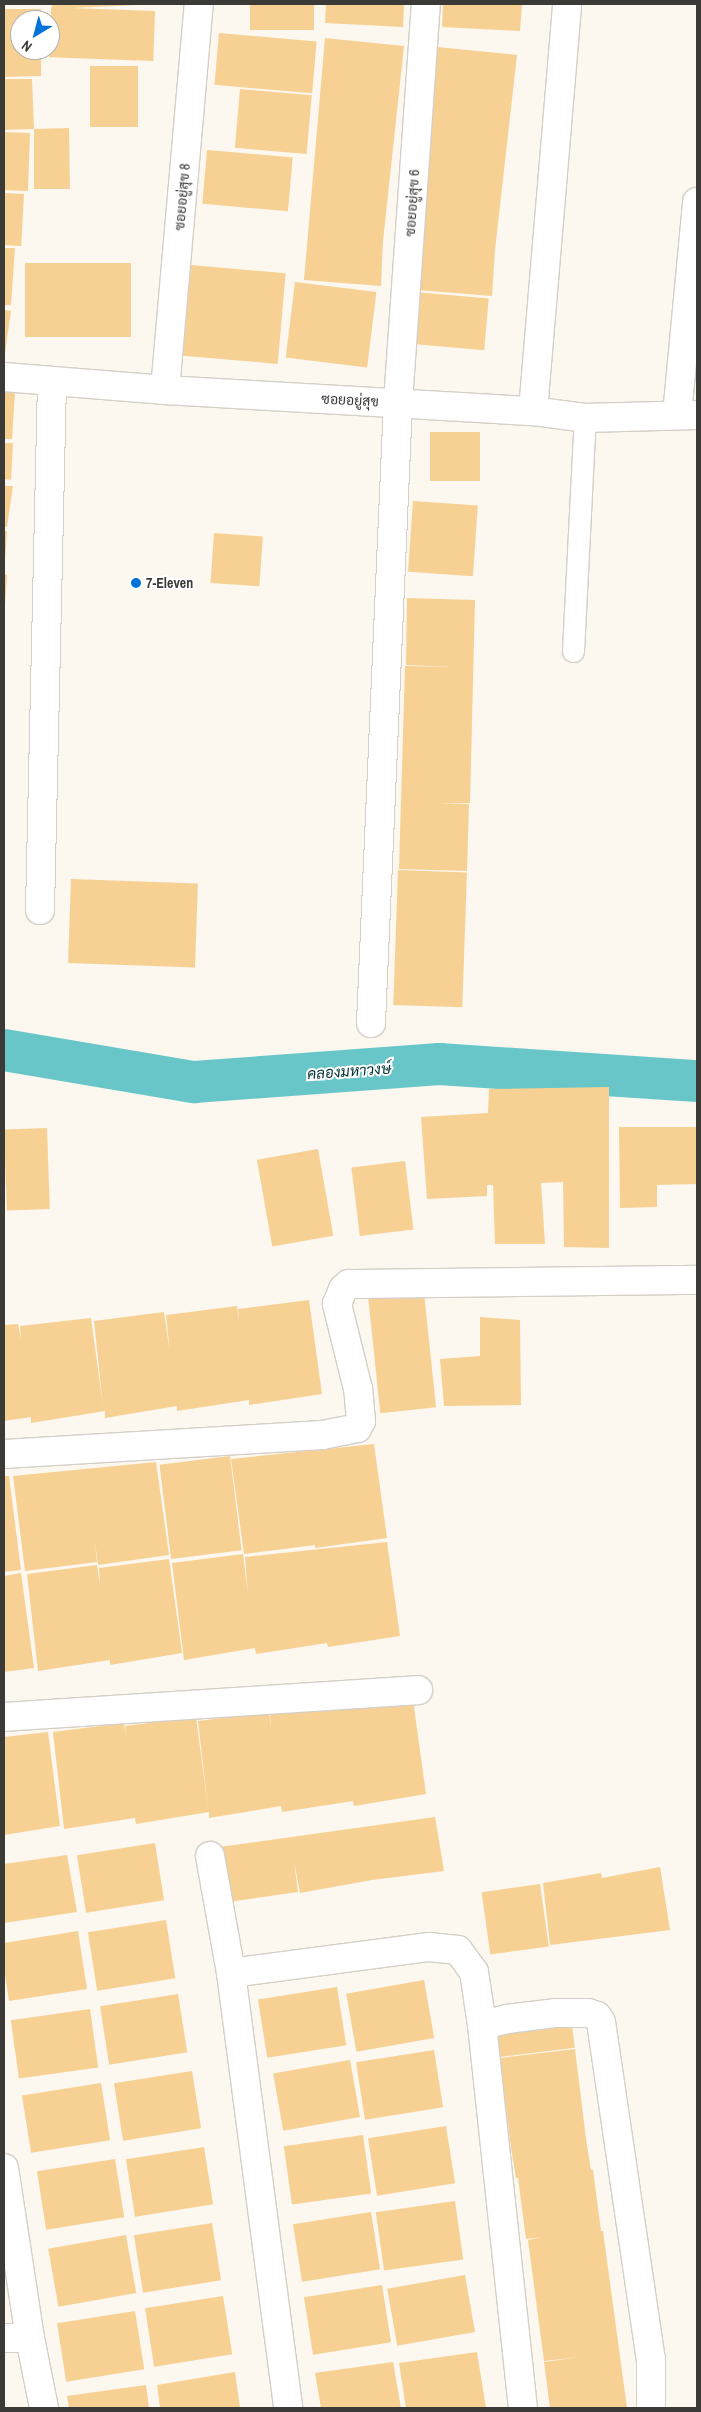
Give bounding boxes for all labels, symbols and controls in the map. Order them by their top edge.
north arrow [10,10,60,60]
text: N [18,37,35,56]
street label: ซอยอยู่สุข 8 [171,163,193,231]
street label: ซอยอยู่สุข 6 [401,169,423,237]
street label: ซอยอยู่สุข [321,390,379,410]
place label: 7-Eleven [146,575,193,591]
marker: 7-Eleven [130,577,142,589]
water label: คลองมหาวงษ์ [306,1059,392,1083]

